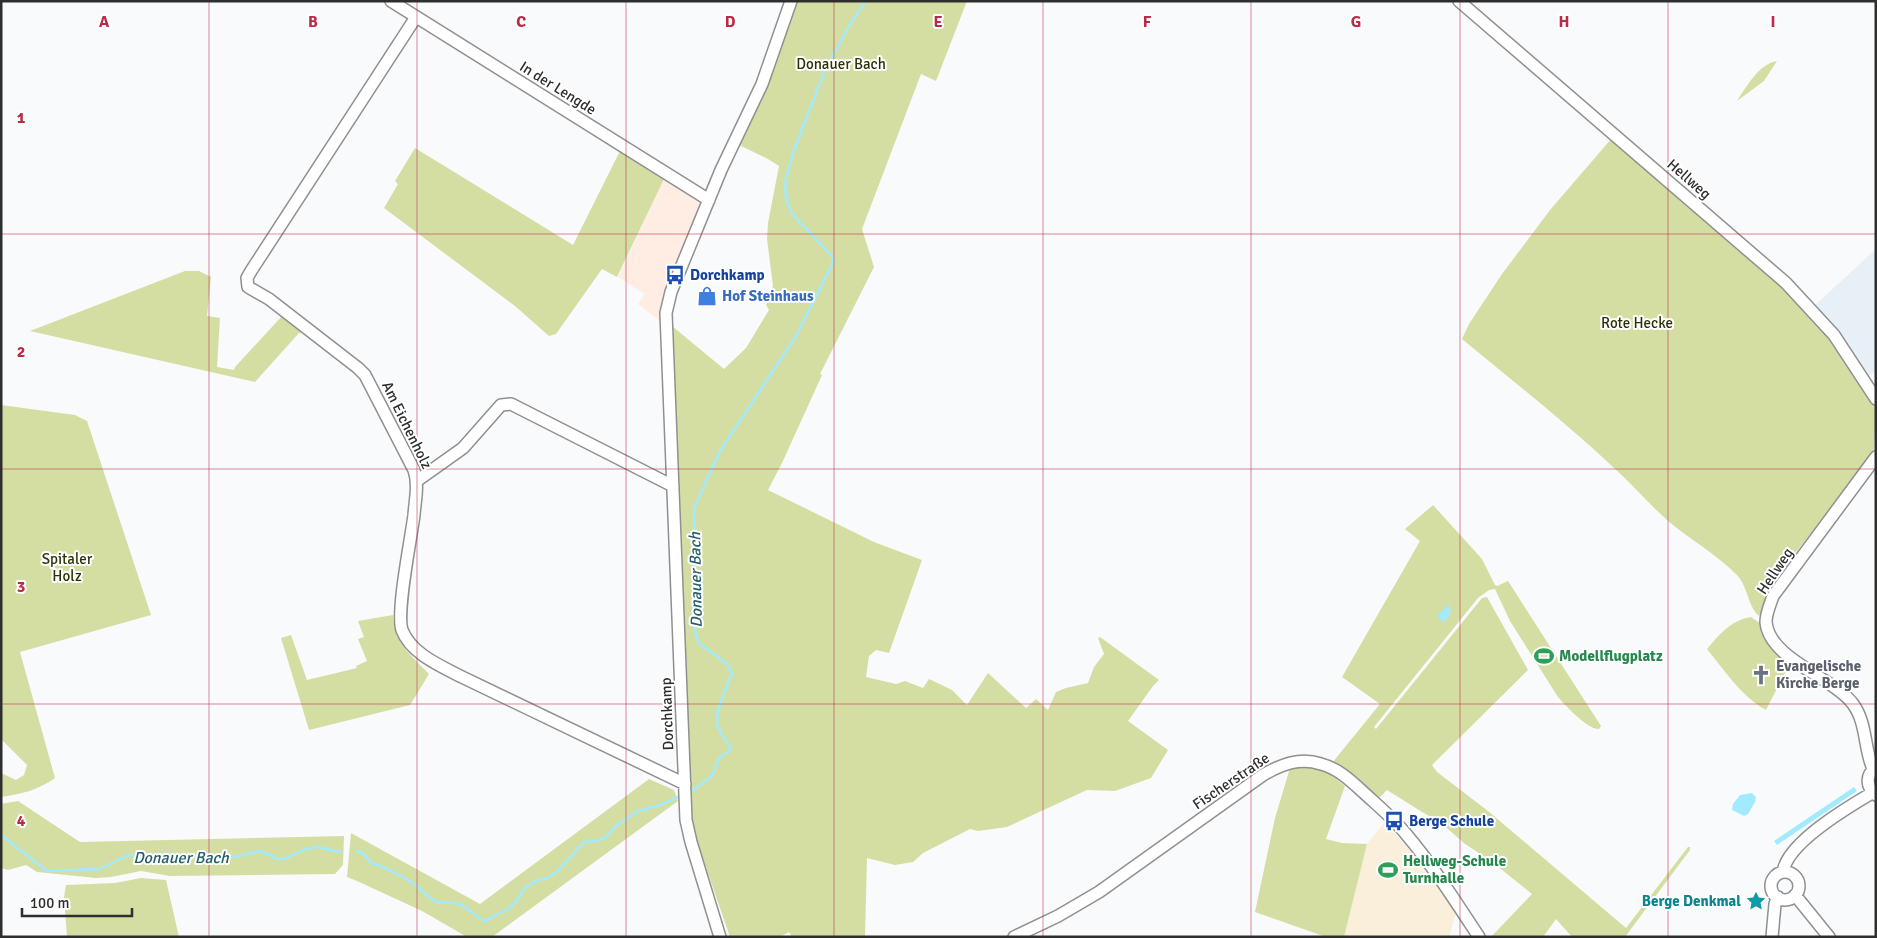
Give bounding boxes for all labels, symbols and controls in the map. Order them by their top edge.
text: A [99,12,110,32]
text: B [308,12,318,32]
text: C [516,12,526,32]
text: D [725,12,736,32]
text: E [933,12,943,32]
text: F [1143,12,1152,32]
text: G [1351,12,1361,32]
text: H [1559,12,1569,32]
text: I [1770,12,1776,32]
park label: Donauer Bach [796,55,886,73]
street label: In der Lengde [516,57,600,119]
text: 1 [17,108,26,128]
street label: Hellweg [1663,155,1715,203]
bus stop icon: Dorchkamp [664,264,686,286]
place label: Dorchkamp [690,266,765,284]
shop icon: Hof Steinhaus [696,285,718,307]
place label: Hof Steinhaus [722,287,814,305]
park label: Rote Hecke [1601,314,1673,332]
text: 2 [17,342,25,362]
street label: Am Eichenholz [378,378,436,472]
water label: Donauer Bach [685,531,707,628]
street label: Hellweg [1753,544,1797,598]
park label: Spitaler Holz [42,550,93,585]
text: 3 [17,577,25,597]
sports icon: Modellflugplatz [1533,645,1555,667]
place label: Modellflugplatz [1559,647,1663,665]
place label: Evangelische Kirche Berge [1776,657,1861,692]
church icon: Evangelische Kirche Berge [1750,664,1772,686]
street label: Dorchkamp [657,677,677,751]
street label: Fischerstraße [1189,749,1273,813]
bus stop icon: Berge Schule [1383,810,1405,832]
text: 4 [17,811,26,831]
place label: Berge Schule [1409,812,1494,830]
water label: Donauer Bach [133,848,230,868]
place label: Hellweg-Schule Turnhalle [1403,852,1506,887]
sports icon: Hellweg-Schule Turnhalle [1377,859,1399,881]
scale bar [22,886,132,918]
place icon: Berge Denkmal [1745,890,1767,912]
place label: Berge Denkmal [1642,892,1741,910]
text: 100 m [30,894,70,912]

